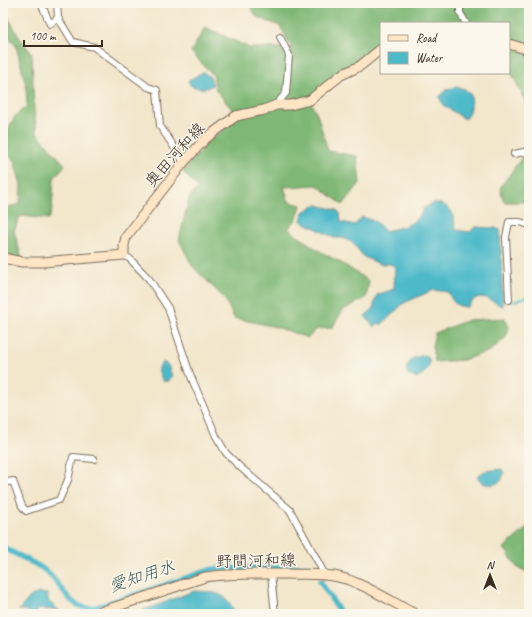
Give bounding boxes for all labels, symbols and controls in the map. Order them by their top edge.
scale bar [24,22,102,48]
legend [380,22,510,74]
text: 100 m [30,28,57,44]
text: Road [416,30,438,46]
text: Water [416,50,444,66]
street label: 奥田河和線 [141,119,209,191]
street label: 野間河和線 [216,550,296,572]
north arrow [470,555,510,595]
water label: 愛知用水 [106,556,178,596]
text: N [487,558,496,572]

